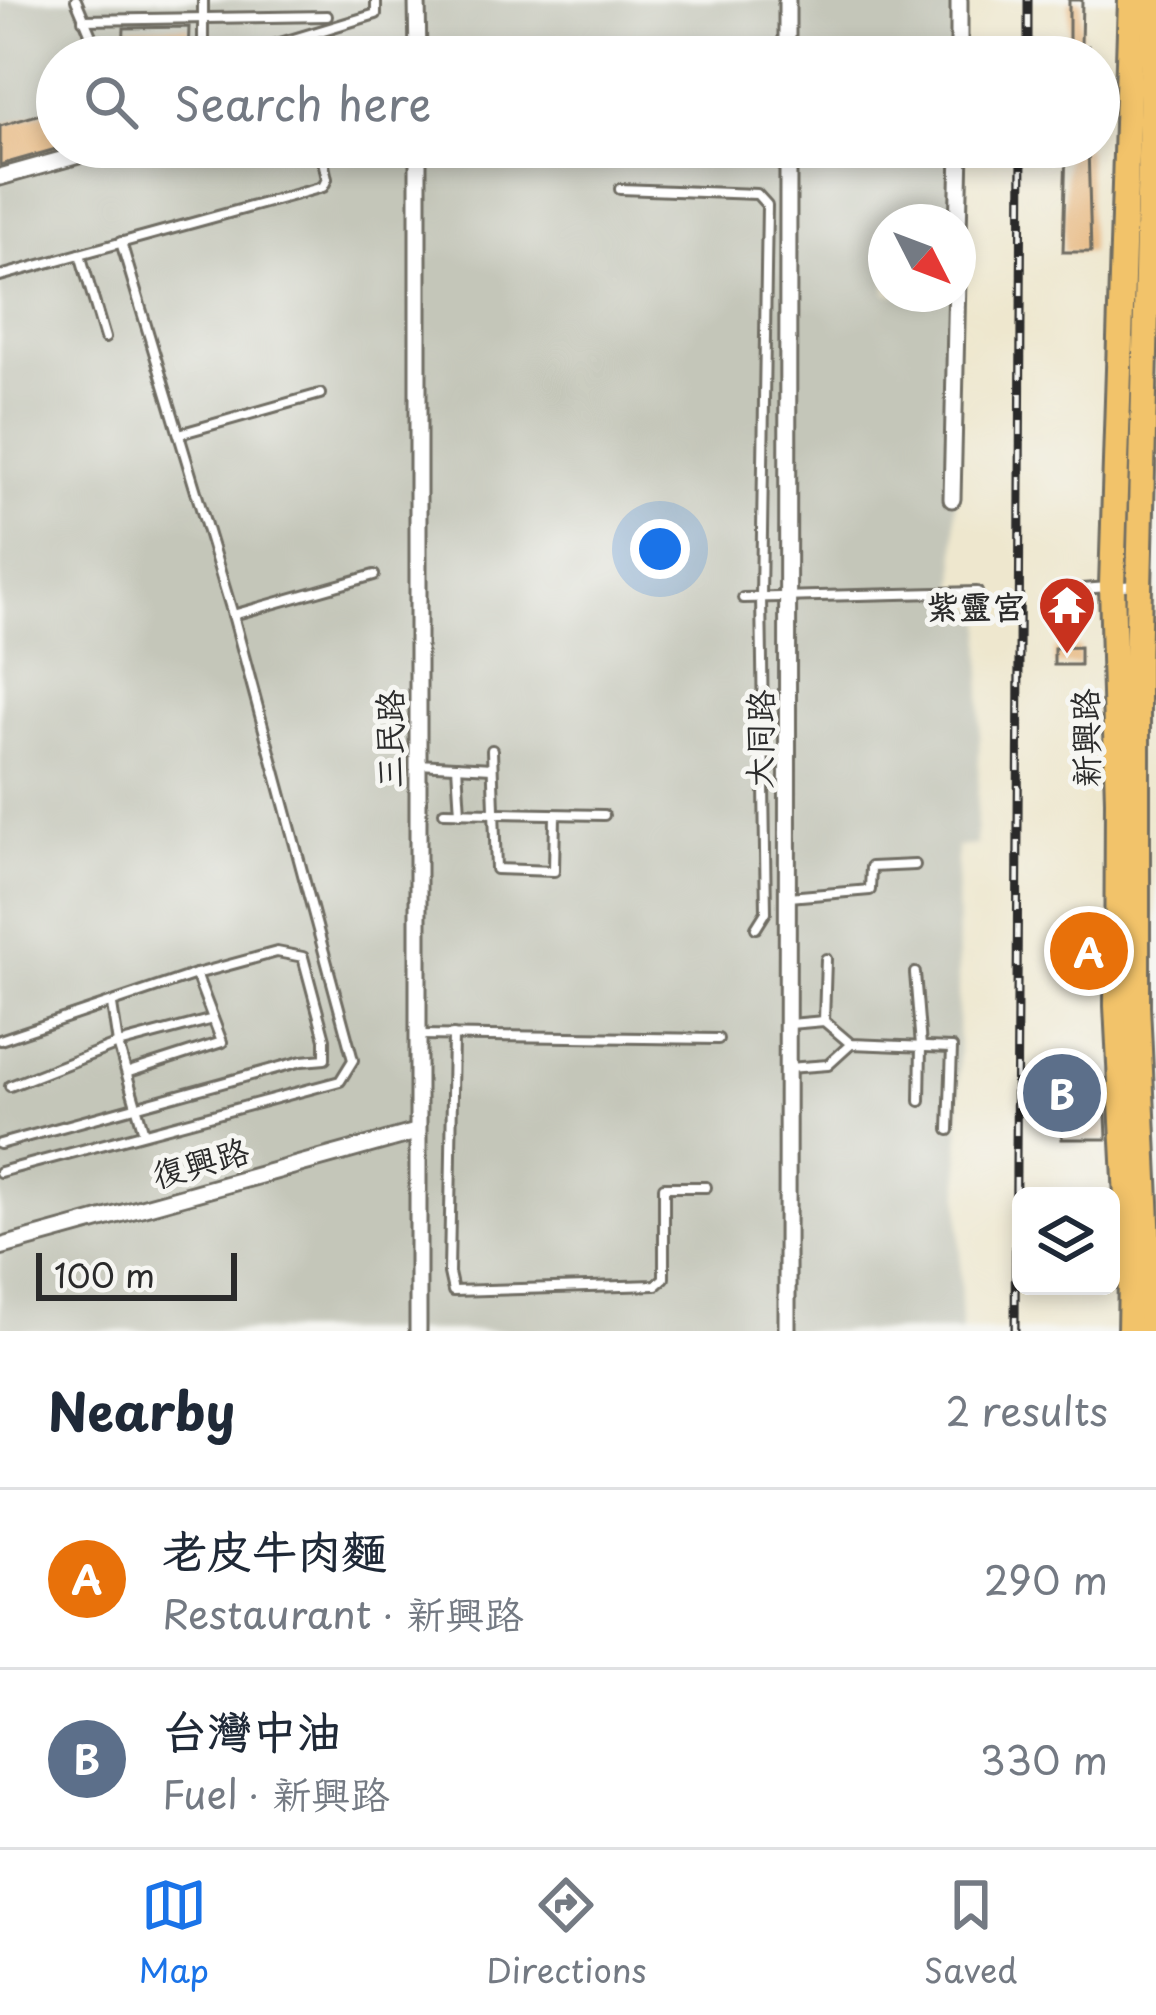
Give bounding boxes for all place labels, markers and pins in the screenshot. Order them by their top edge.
temple icon: 紫靈宫 [1036,574,1098,656]
place label: 紫靈宫 [926,580,1025,630]
pin: A [1050,906,1128,996]
pin: B [1023,1048,1101,1138]

